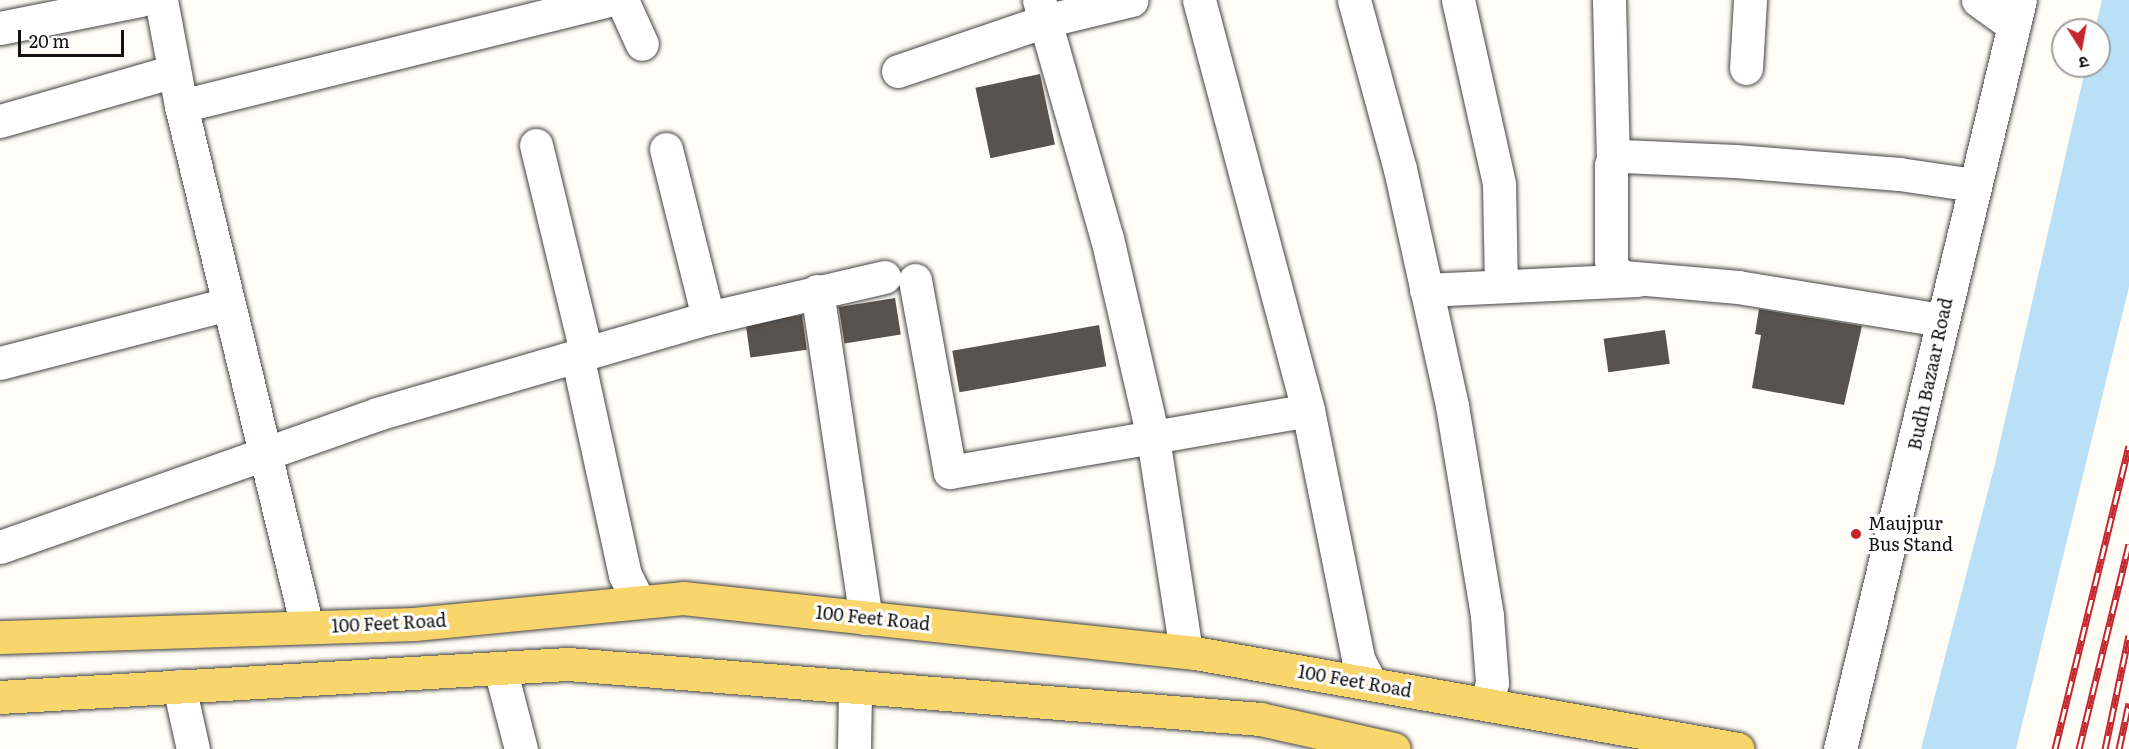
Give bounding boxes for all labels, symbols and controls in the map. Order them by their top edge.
scale bar [21,18,128,56]
north arrow [2051,18,2111,78]
text: 20 m [29,27,70,54]
text: उ [2077,51,2091,76]
street label: Budh Bazaar Road [1903,296,1957,452]
place label: Maujpur Bus Stand [1868,513,1953,556]
marker: Maujpur Bus Stand [1849,527,1863,541]
street label: 100 Feet Road [815,601,931,635]
street label: 100 Feet Road [331,609,447,637]
street label: 100 Feet Road [1296,660,1414,702]

